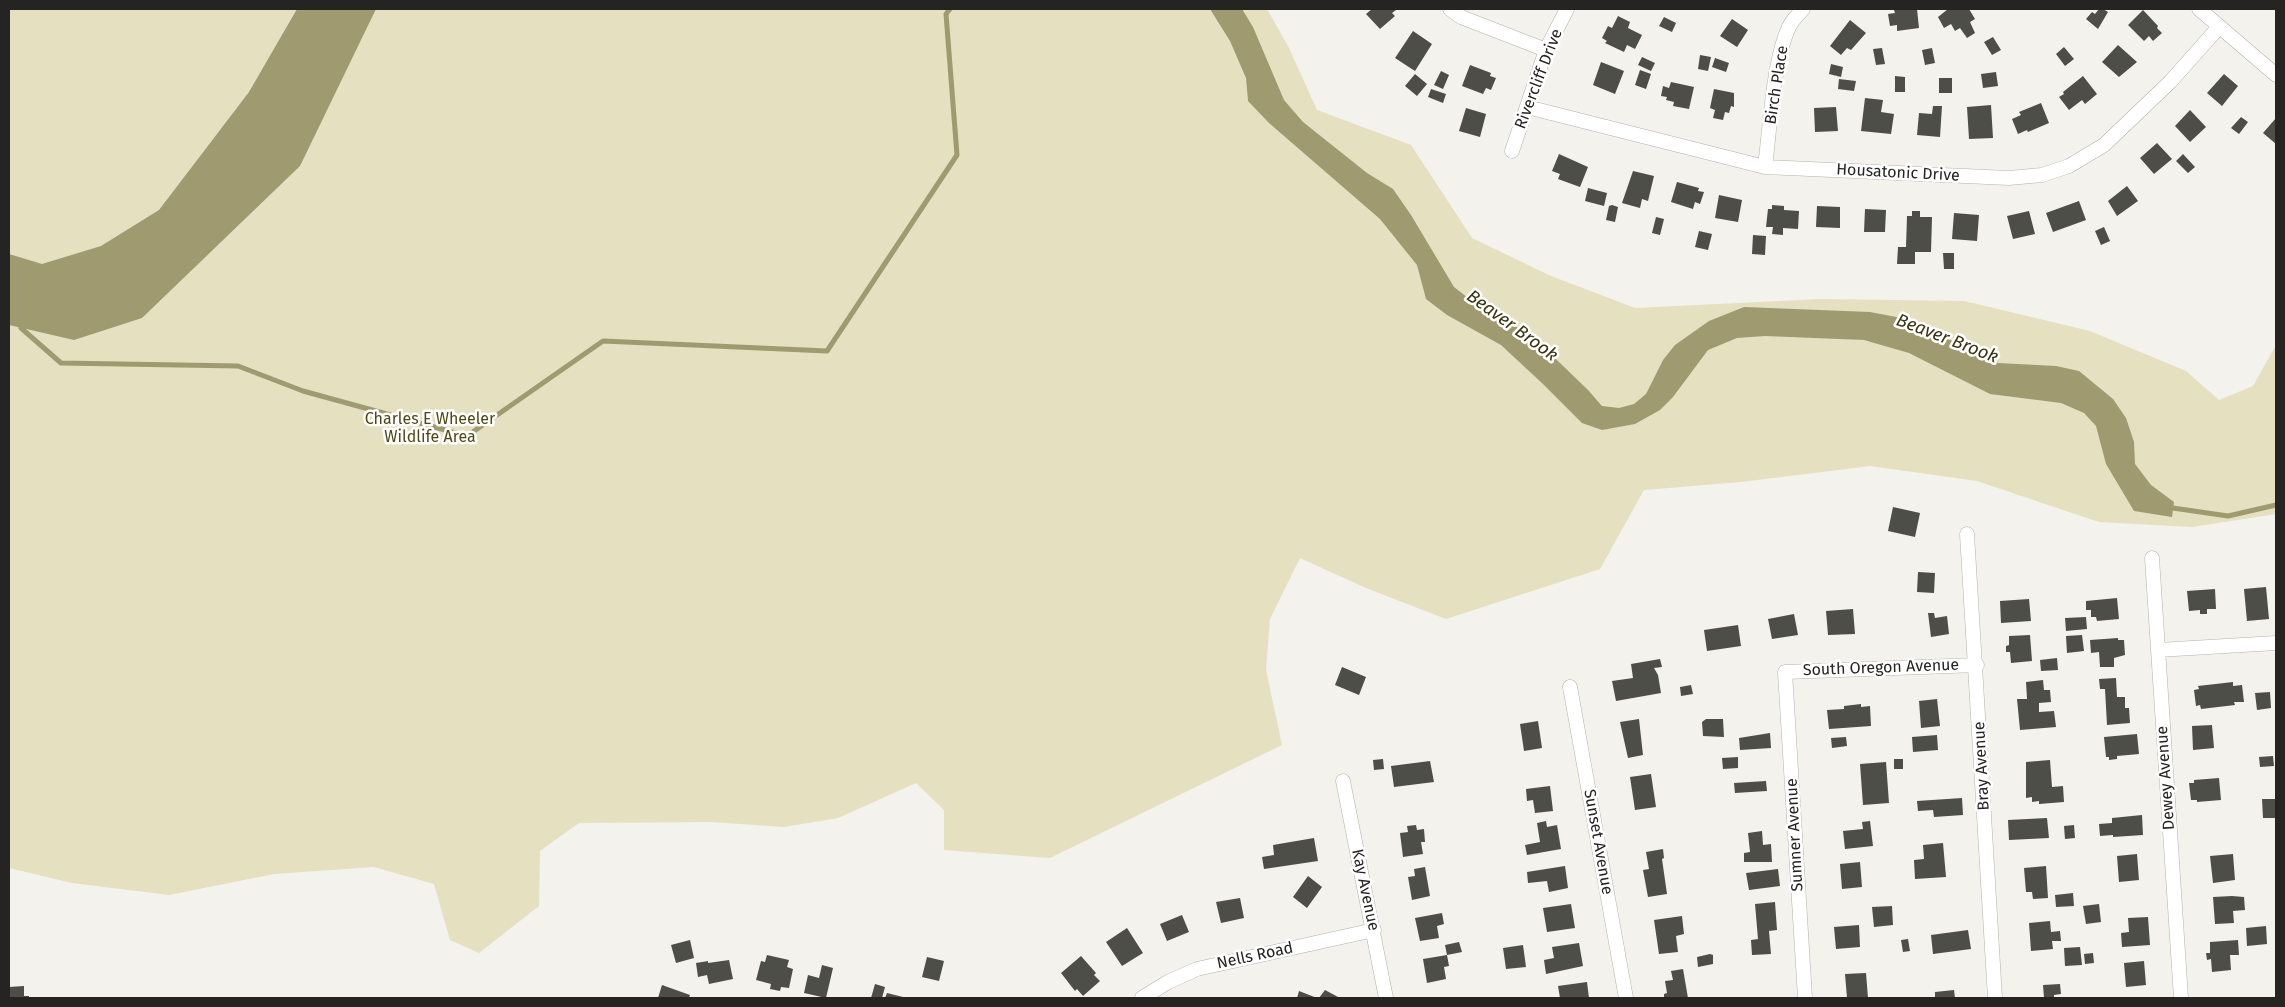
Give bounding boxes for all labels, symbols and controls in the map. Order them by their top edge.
street label: Rivercliff Drive [1511,26,1567,132]
street label: Birch Place [1761,44,1793,126]
street label: Housatonic Drive [1836,160,1960,186]
water label: Beaver Brook [1462,286,1562,366]
water label: Beaver Brook [1893,310,2001,368]
park label: Charles E Wheeler Wildlife Area [365,410,495,448]
street label: South Oregon Avenue [1803,656,1959,680]
street label: Bray Avenue [1970,721,1994,811]
street label: Dewey Avenue [2153,725,2179,831]
street label: Sumner Avenue [1782,778,1808,892]
street label: Sunset Avenue [1579,788,1617,896]
street label: Kay Avenue [1347,847,1383,933]
street label: Nells Road [1215,939,1295,973]

